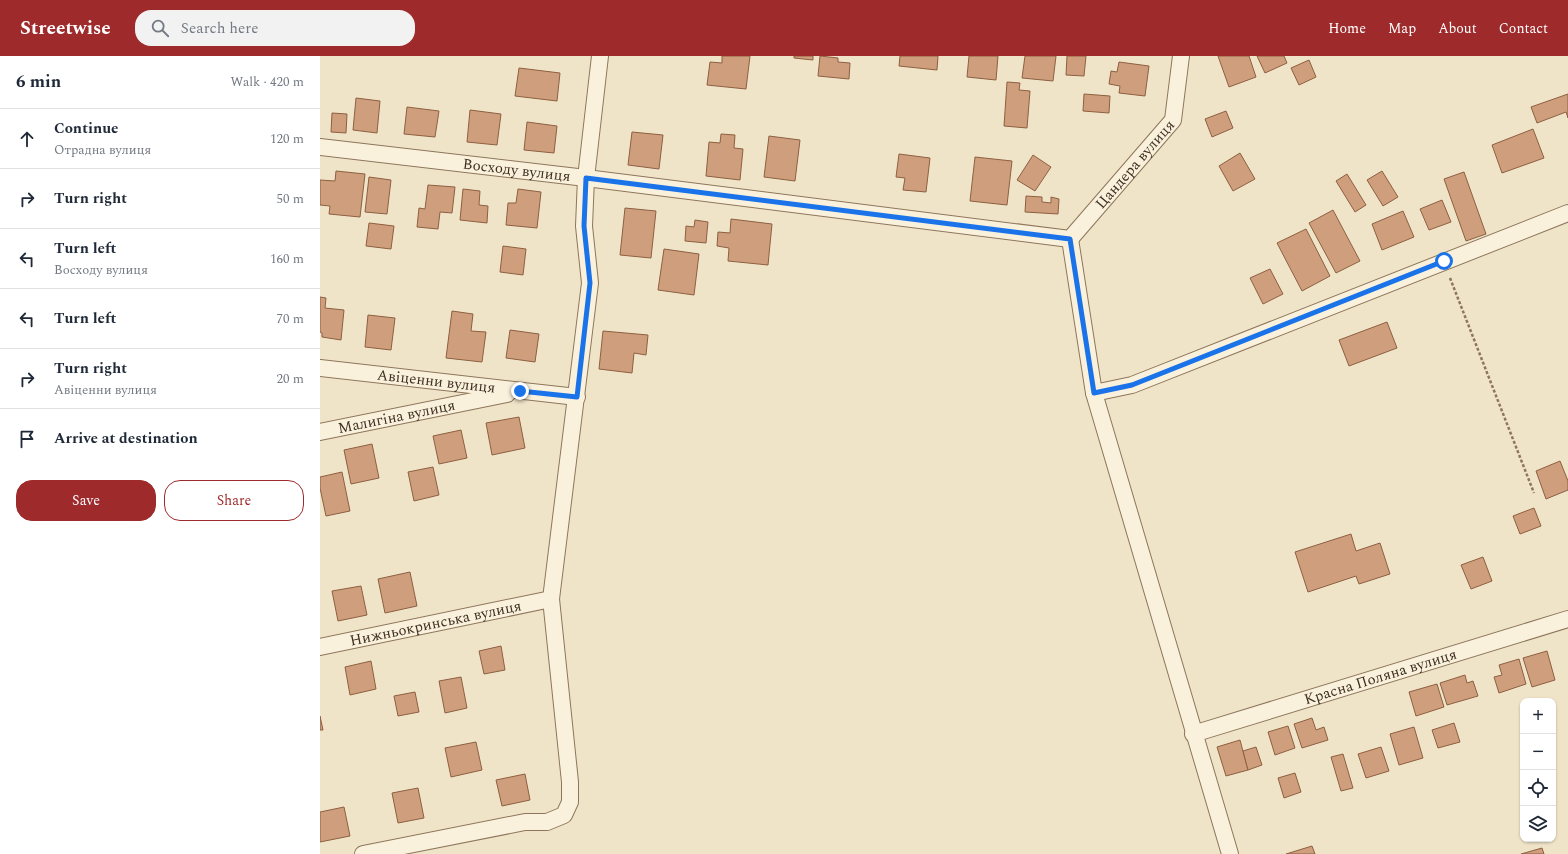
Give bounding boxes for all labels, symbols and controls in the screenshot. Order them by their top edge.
search box [135,10,415,46]
text: Streetwise [20,14,111,43]
icon: search [149,17,171,39]
text: Search here [181,17,259,40]
text: Home [1328,18,1366,39]
text: Map [1388,18,1416,39]
text: About [1438,18,1477,39]
text: Contact [1499,18,1548,39]
text: 6 min [16,69,61,95]
text: Walk · 420 m [230,72,304,92]
street label: Цандера вулиця [1089,114,1180,214]
text: Continue [54,117,119,140]
icon: ahead [16,128,38,150]
text: 120 m [270,129,304,149]
text: Отрадна вулиця [54,140,151,160]
street label: Восходу вулиця [461,152,572,188]
text: Turn right [54,187,127,210]
icon: right [16,188,38,210]
text: 50 m [277,189,304,209]
text: Turn left [54,237,116,260]
icon: left [16,248,38,270]
text: 160 m [270,249,304,269]
route start [1435,252,1453,270]
text: Восходу вулиця [54,260,148,280]
text: Turn left [54,307,116,330]
icon: left [16,308,38,330]
text: 70 m [277,309,304,329]
text: Turn right [54,357,127,380]
street label: Авіценни вулиця [376,363,497,399]
icon: right [16,368,38,390]
text: 20 m [277,369,304,389]
text: Авіценни вулиця [54,380,157,400]
route end [511,382,529,400]
street label: Малигіна вулиця [336,393,457,440]
text: Arrive at destination [54,427,198,450]
icon: arrive [16,428,38,450]
button: Save [16,480,156,521]
button: Share [164,480,304,521]
street label: Нижньокринська вулиця [348,594,524,652]
street label: Красна Поляна вулиця [1301,642,1460,711]
map controls [1520,698,1556,842]
button: + [1520,698,1556,734]
button: − [1520,734,1556,770]
button: locate [1520,770,1556,806]
button: layers [1520,806,1556,842]

